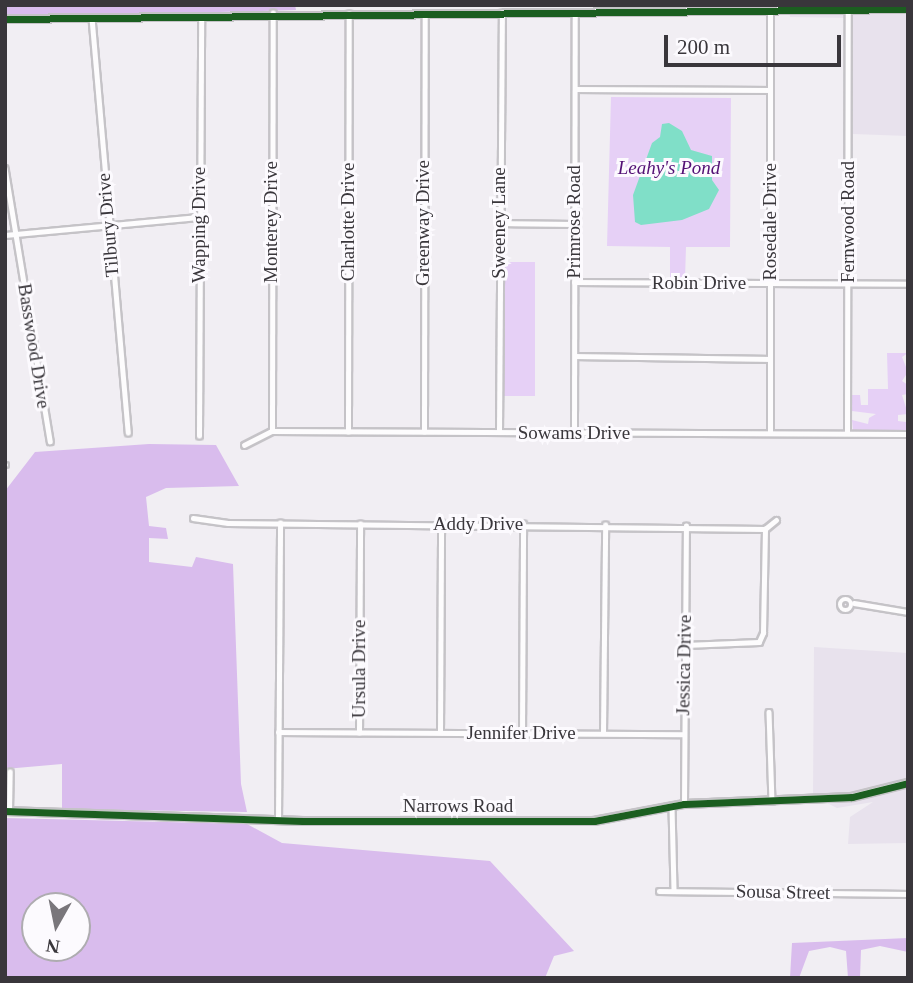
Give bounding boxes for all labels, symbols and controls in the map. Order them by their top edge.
scale bar [668,21,845,65]
text: 200 m [677,35,730,59]
park label: Leahy's Pond [618,157,720,179]
street label: Greenway Drive [412,160,434,286]
street label: Monterey Drive [260,161,282,283]
street label: Fernwood Road [837,161,859,283]
street label: Charlotte Drive [337,163,359,281]
street label: Rosedale Drive [759,163,781,281]
street label: Primrose Road [563,165,585,279]
street label: Wapping Drive [188,167,210,283]
street label: Sweeney Lane [488,167,510,279]
street label: Tilbury Drive [92,172,124,278]
street label: Robin Drive [652,272,746,294]
street label: Basswood Drive [13,282,55,410]
street label: Sowams Drive [518,422,630,444]
street label: Addy Drive [433,513,523,535]
street label: Jessica Drive [672,614,696,716]
street label: Ursula Drive [348,620,370,718]
street label: Jennifer Drive [466,722,576,744]
street label: Narrows Road [403,795,513,817]
street label: Sousa Street [736,880,830,904]
north arrow [21,892,91,962]
text: N [45,935,61,958]

